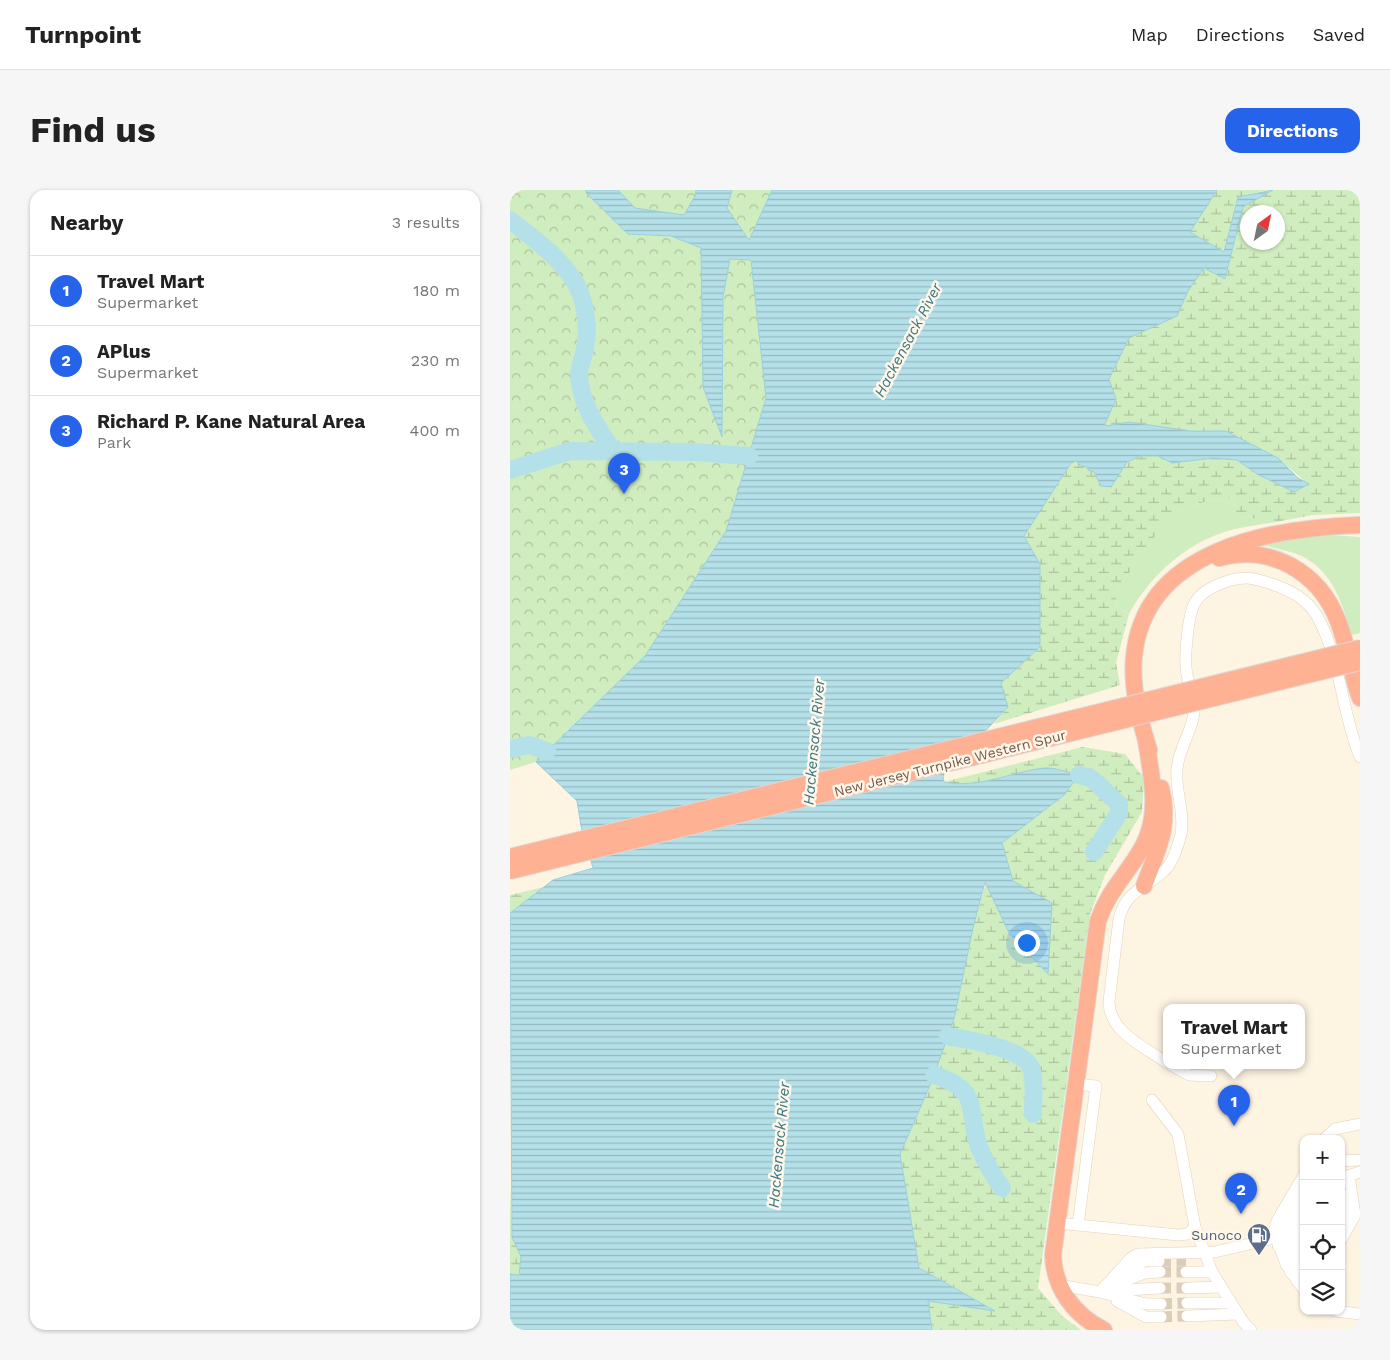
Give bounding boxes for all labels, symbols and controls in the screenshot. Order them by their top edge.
text: Turnpoint [25,21,141,49]
text: Map [1131,24,1168,45]
text: Directions [1196,24,1285,45]
text: Saved [1313,24,1365,45]
button: Directions [1225,108,1360,153]
text: Find us [30,109,156,151]
north arrow [1240,205,1285,250]
text: Nearby [50,210,123,235]
text: 3 results [392,213,460,232]
text: Travel Mart [97,270,204,293]
water label: Hackensack River [870,279,946,400]
text: 1 [63,281,69,300]
text: 180 m [413,281,460,300]
text: Supermarket [97,293,198,312]
text: APlus [97,340,151,363]
text: 2 [61,351,71,370]
text: 230 m [411,351,460,370]
text: Supermarket [97,363,198,382]
text: Richard P. Kane Natural Area [97,410,365,433]
text: 3 [61,421,71,440]
text: 400 m [410,421,460,440]
text: Park [97,433,131,452]
pin: 3 [608,453,640,494]
water label: Hackensack River [800,677,829,806]
street label: New Jersey Turnpike Western Spur [832,726,1068,800]
your location [1014,930,1040,956]
popup [1163,1004,1305,1069]
text: Travel Mart [1180,1016,1288,1039]
text: Supermarket [1180,1039,1282,1058]
water label: Hackensack River [765,1080,794,1209]
pin: 1 [1218,1085,1250,1126]
map controls [1300,1135,1345,1315]
button: + [1300,1135,1345,1180]
pin: 2 [1225,1173,1257,1214]
button: − [1300,1180,1345,1225]
fuel station icon: Sunoco [1246,1222,1272,1256]
button: locate [1300,1225,1345,1270]
place label: Sunoco [1191,1227,1242,1243]
button: layers [1300,1270,1345,1315]

